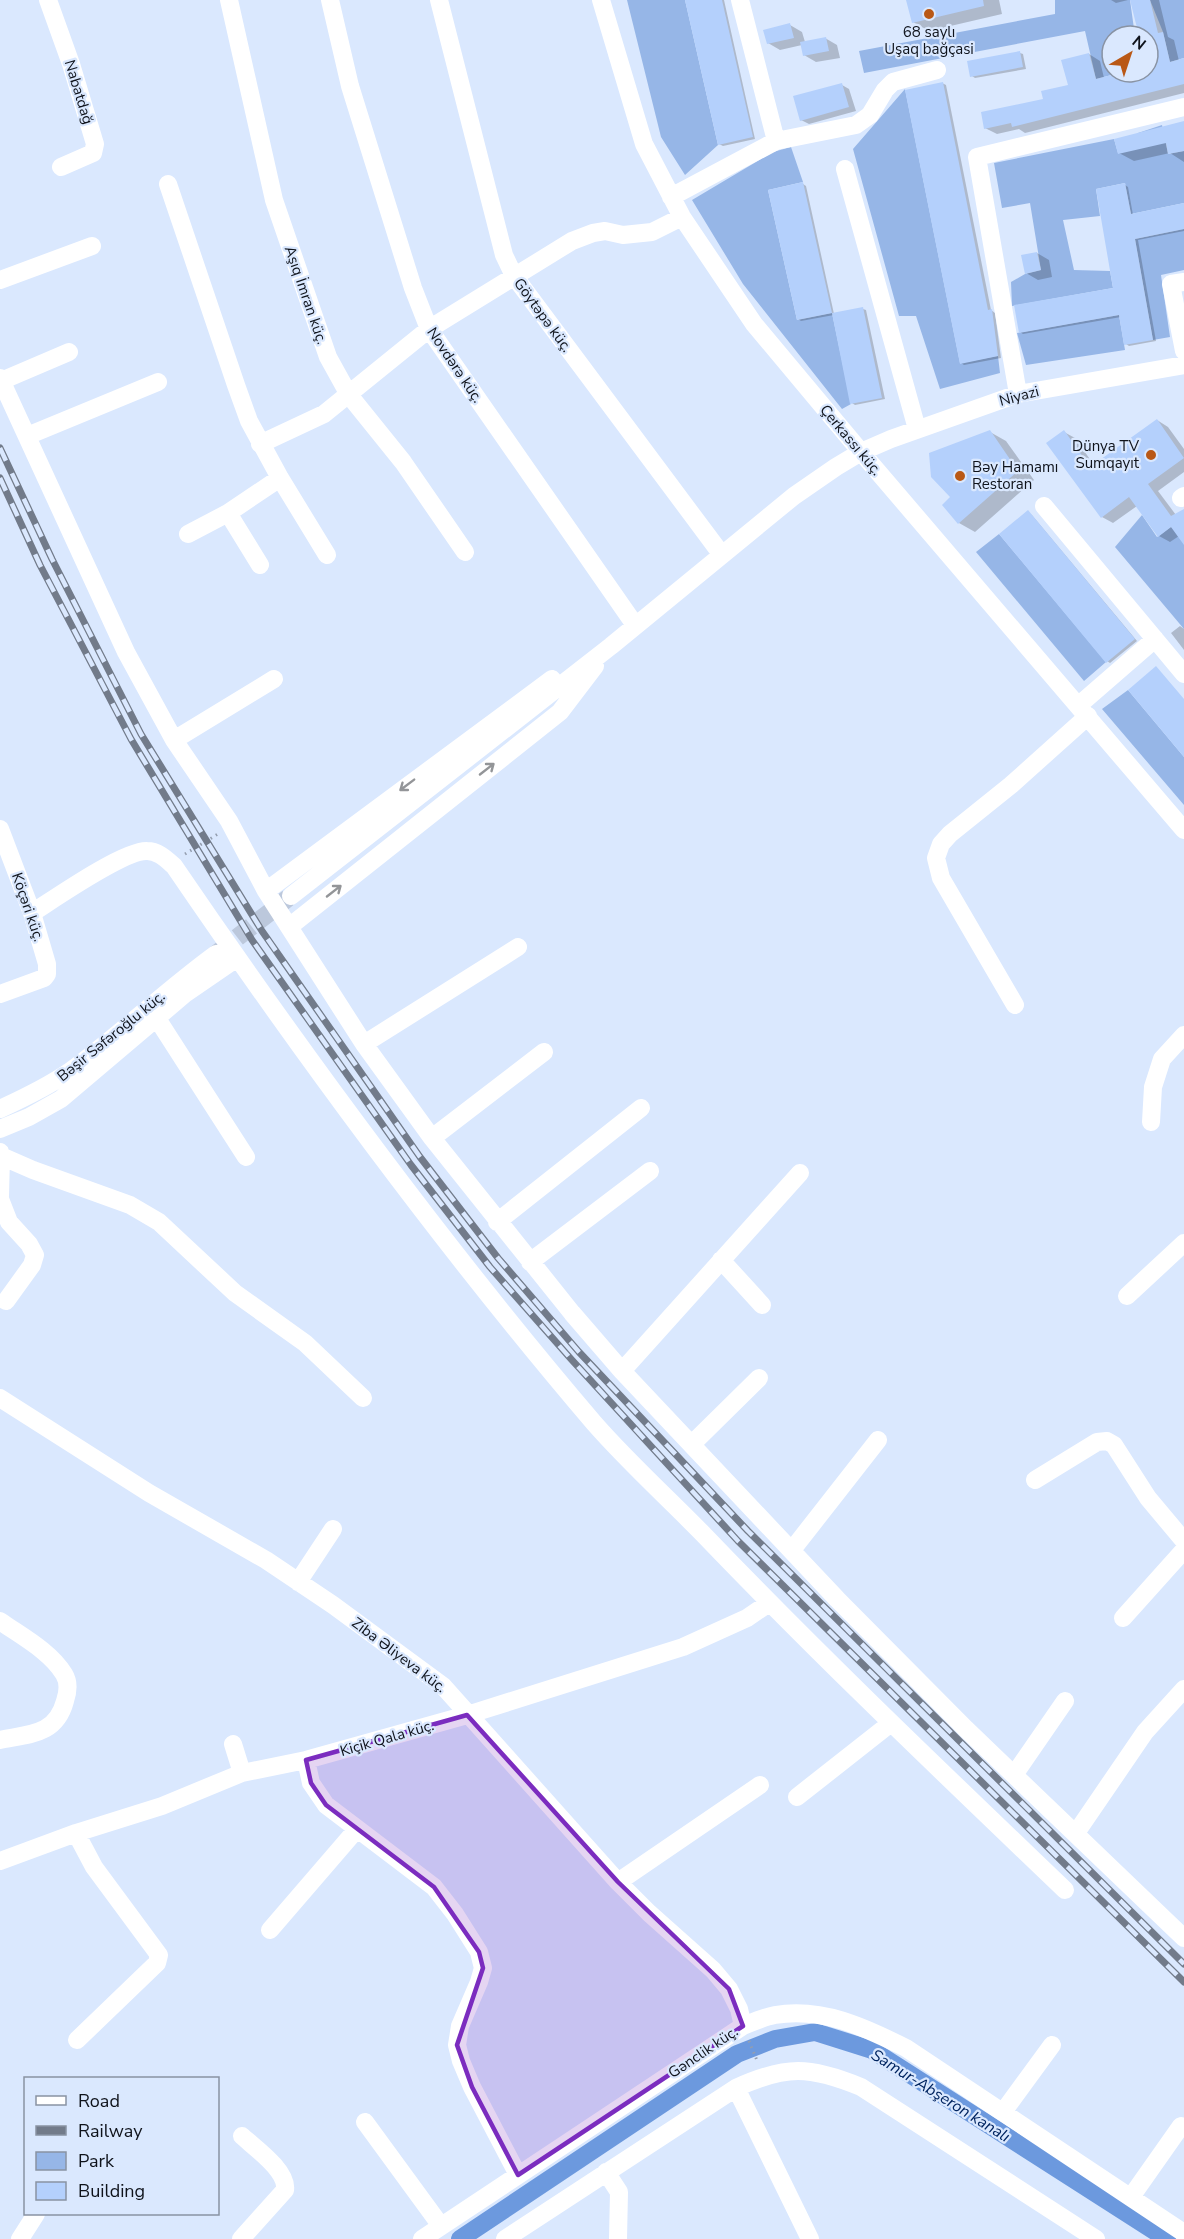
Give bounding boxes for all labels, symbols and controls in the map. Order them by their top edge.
marker: 68 saylı Uşaq bağçasi [922,7,936,21]
place label: 68 saylı Uşaq bağçasi [884,22,974,59]
north arrow [1100,24,1160,84]
text: N [1127,31,1150,55]
street label: Nabatdağ [60,57,98,127]
street label: Aşıq İmran küç. [280,243,332,347]
street label: Göytəpə küç. [509,274,577,356]
street label: Novdərə küç. [422,323,488,407]
street label: Niyazi [997,381,1041,411]
street label: Çerkassı küç. [816,400,886,480]
place label: Dünya TV Sumqayıt [1072,436,1140,473]
marker: Dünya TV Sumqayıt [1144,448,1158,462]
place label: Bәy Hamamı Restoran [972,457,1058,494]
marker: Bәy Hamamı Restoran [953,469,967,483]
one-way arrow [479,763,495,776]
one-way arrow [399,778,415,791]
street label: Köçəri küç. [7,870,49,944]
one-way arrow [326,884,342,897]
street label: Bəşir Səfəroğlu küç. [53,986,169,1086]
street label: Ziba Əliyeva küç. [348,1613,450,1697]
street label: Kiçik Qala küç. [338,1715,436,1761]
street label: Gənclik küç. [664,2021,742,2083]
water label: Samur-Abşeron kanalı [867,2044,1014,2148]
legend [24,2077,219,2215]
text: Road [78,2089,120,2113]
text: Railway [78,2119,143,2143]
text: Park [78,2149,115,2173]
text: Building [78,2179,145,2203]

